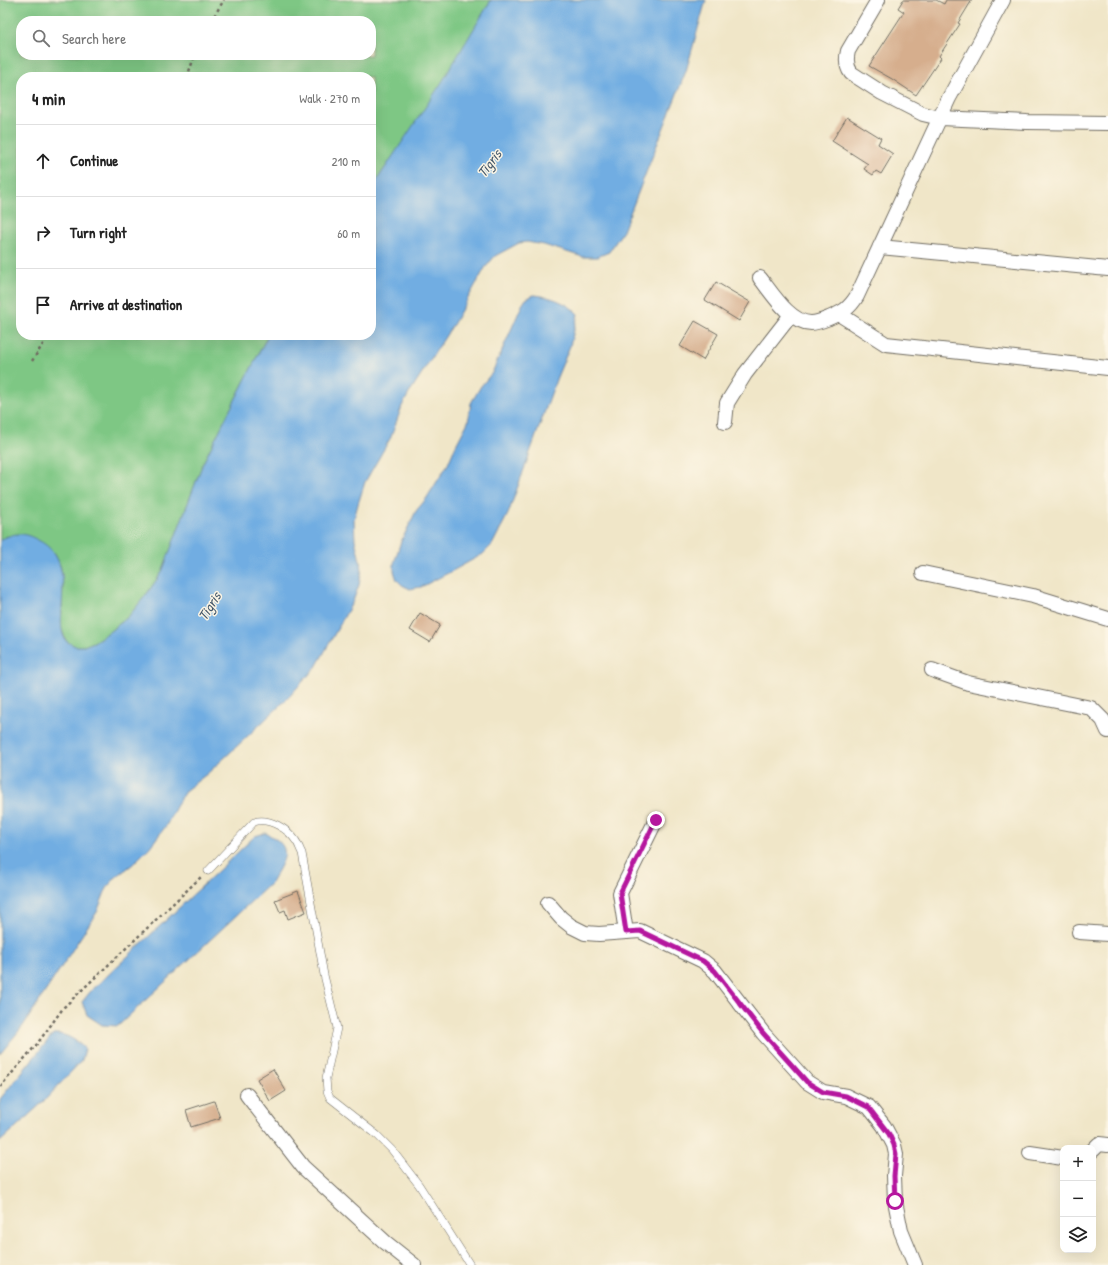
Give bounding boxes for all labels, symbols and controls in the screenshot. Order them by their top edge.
search box [16,16,376,60]
icon: search [30,27,52,49]
text: Search here [62,28,126,49]
text: 4 min [32,87,65,110]
text: Walk · 270 m [299,89,360,107]
water label: Tigris [472,144,507,181]
icon: ahead [32,150,54,172]
text: Continue [70,150,118,171]
text: 210 m [332,152,360,170]
icon: right [32,222,54,244]
text: Turn right [70,222,126,243]
text: 60 m [337,224,360,242]
icon: arrive [32,294,54,316]
text: Arrive at destination [70,294,182,315]
water label: Tigris [193,587,227,624]
route end [647,811,665,829]
map controls [1060,1145,1096,1253]
button: + [1060,1145,1096,1181]
button: − [1060,1181,1096,1217]
route start [886,1192,904,1210]
button: layers [1060,1217,1096,1253]

